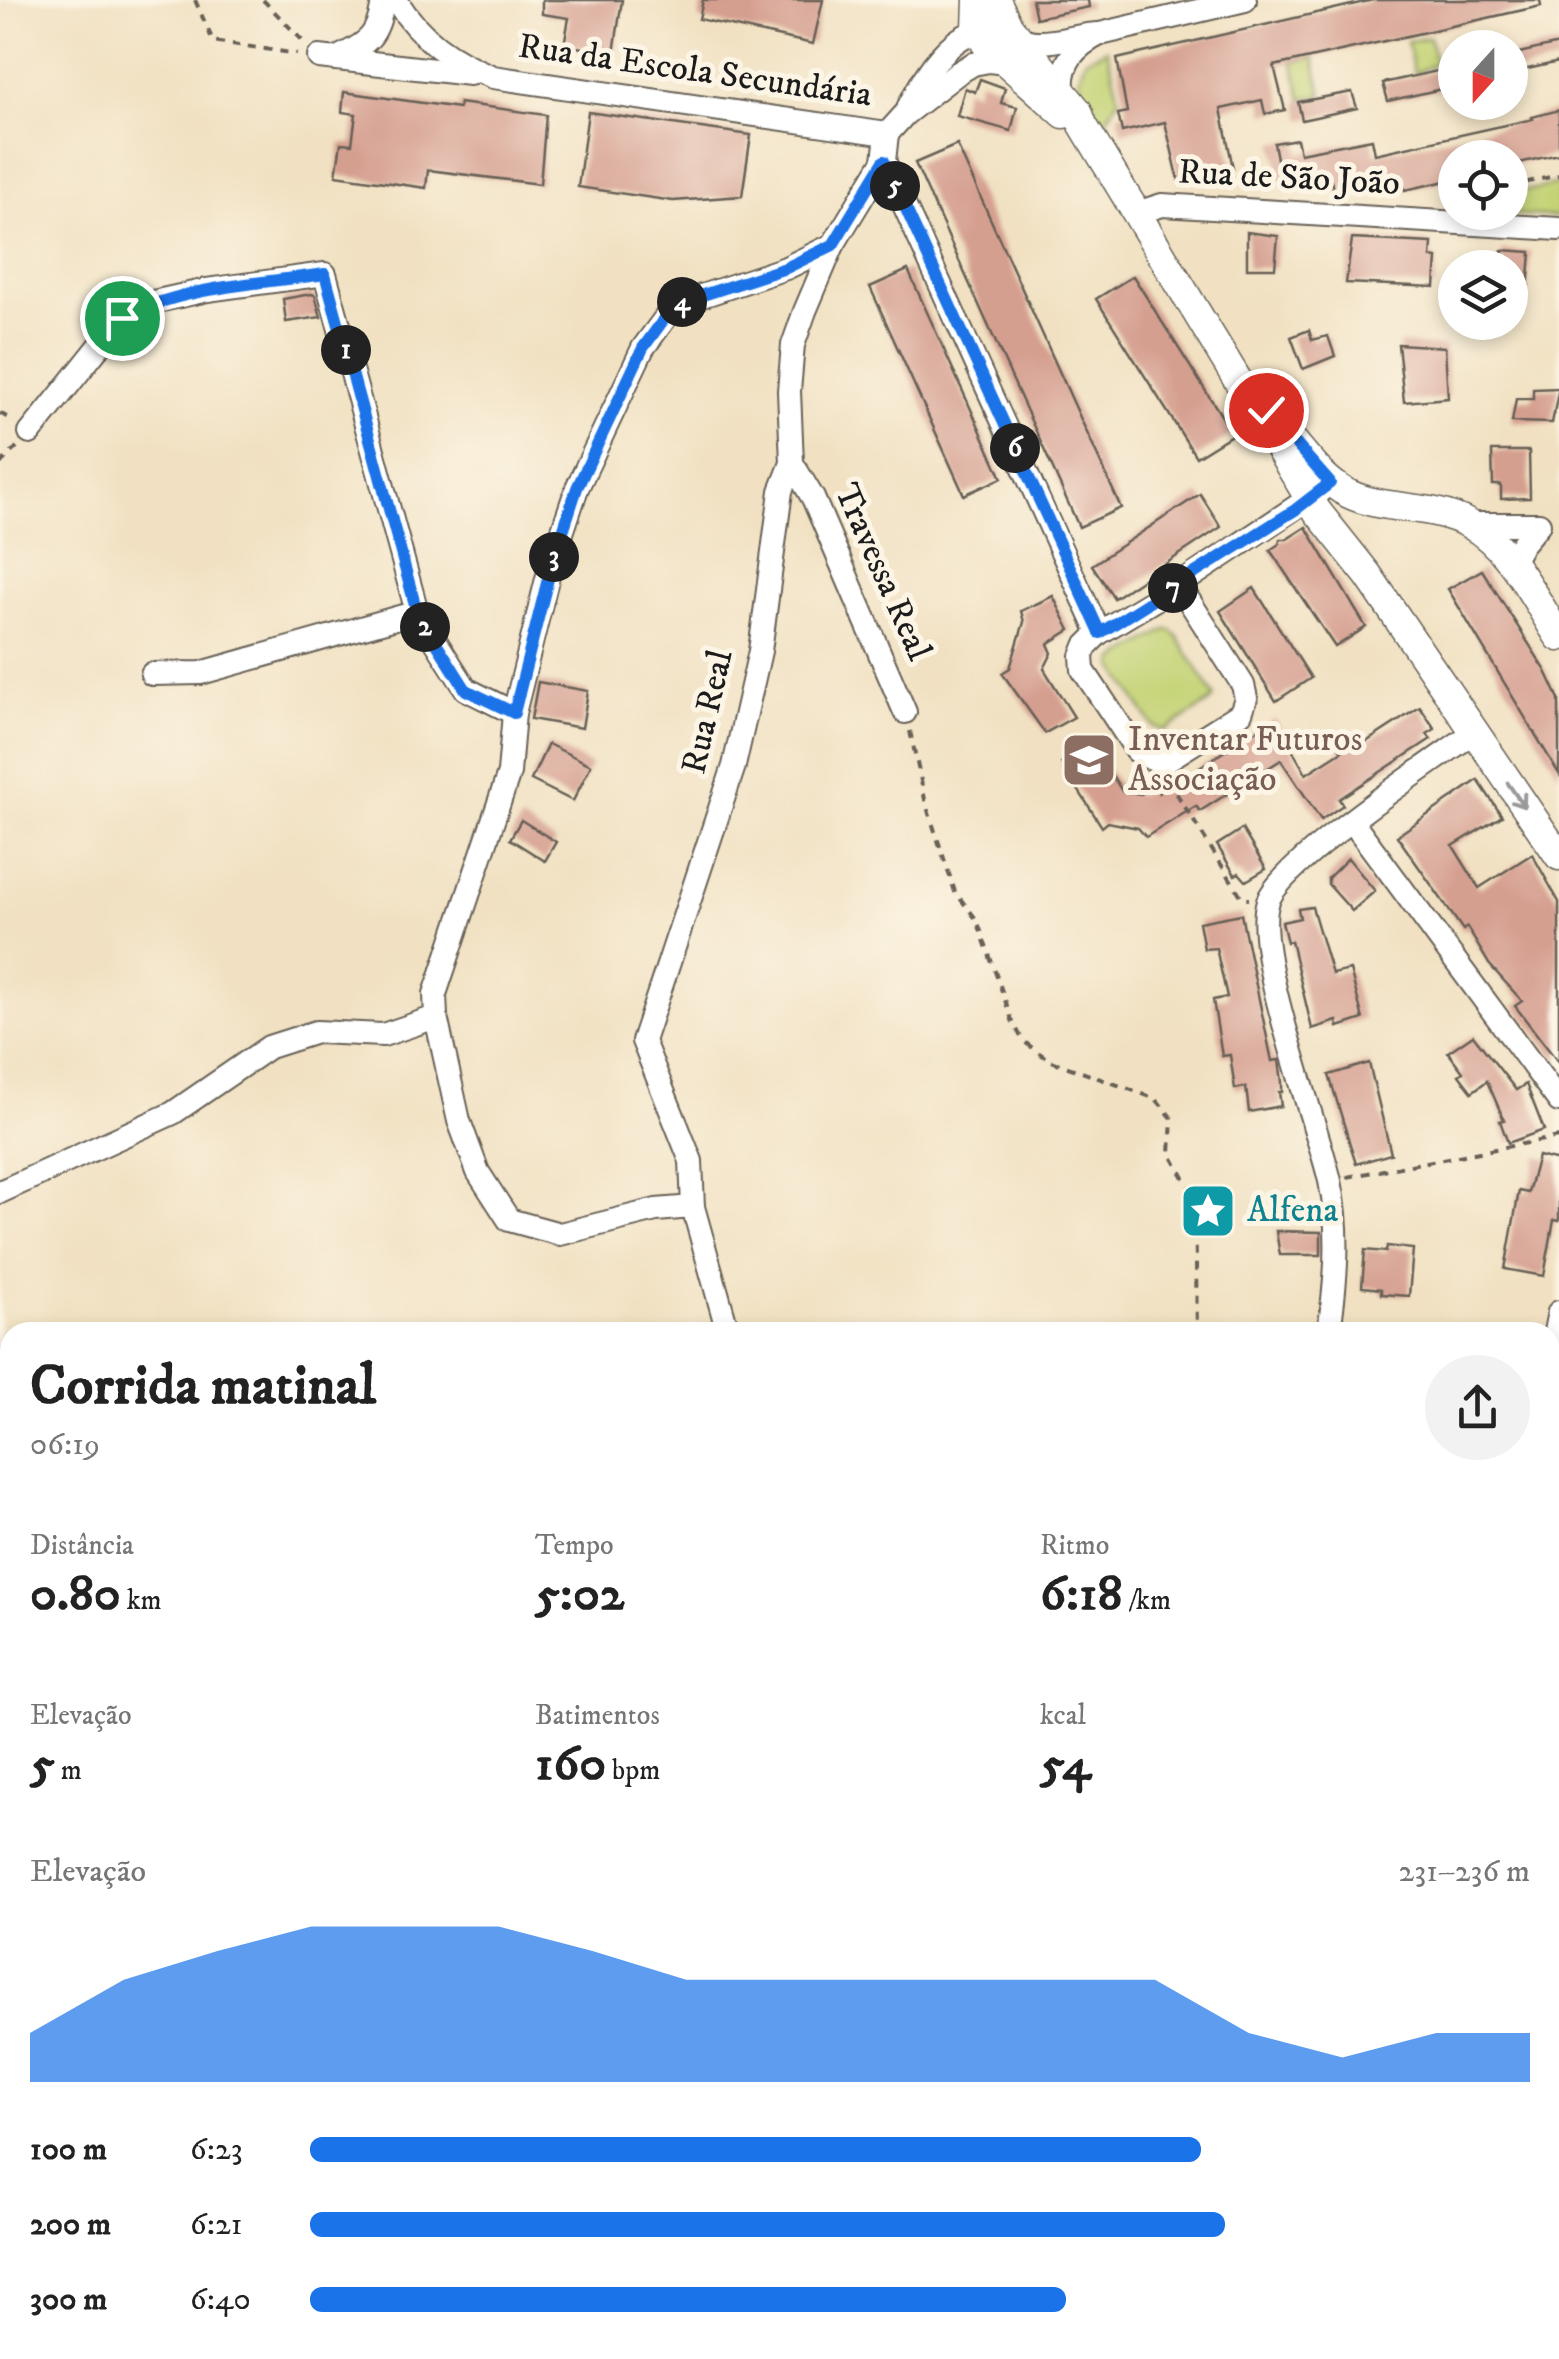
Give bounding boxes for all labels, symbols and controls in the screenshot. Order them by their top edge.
street label: Rua da Escola Secundária [516,24,874,118]
north arrow [1438,30,1528,120]
map controls [1438,30,1528,340]
button: locate [1438,140,1528,230]
street label: Rua de São João [1177,150,1401,206]
pin: 5 [870,161,920,211]
text: 5 [888,168,902,203]
button: layers [1438,250,1528,340]
pin [80,276,165,361]
pin: 4 [657,277,707,327]
text: 4 [674,284,690,319]
icon: arrive [95,291,150,346]
pin: 1 [321,325,371,375]
text: 1 [341,332,351,367]
pin [1224,368,1309,453]
icon: check [1239,383,1294,438]
pin: 6 [990,423,1040,473]
text: 6 [1008,430,1022,465]
street label: Travessa Real [823,477,941,668]
pin: 3 [529,532,579,582]
text: 3 [549,539,559,574]
pin: 7 [1148,563,1198,613]
text: 7 [1166,570,1180,605]
pin: 2 [400,602,450,652]
text: 2 [418,609,432,644]
street label: Rua Real [672,645,744,778]
place label: Inventar Futuros Associação [1128,718,1362,802]
school or university icon: Inventar Futuros Associação [1059,730,1119,790]
one-way arrow [1505,781,1526,808]
place icon: Alfena [1178,1181,1238,1241]
place label: Alfena [1247,1189,1339,1233]
text: Corrida matinal [30,1353,376,1422]
button: share [1425,1355,1530,1460]
text: 06:19 [30,1425,100,1465]
text: Distância [30,1528,134,1563]
text: Tempo [535,1528,614,1563]
text: Ritmo [1040,1528,1109,1563]
text: 0.80 [30,1563,121,1626]
text: 5:02 [535,1563,624,1626]
text: 6:18 [1040,1563,1122,1626]
text: km [121,1583,162,1618]
text: /km [1122,1583,1171,1618]
text: Elevação [30,1698,132,1733]
text: Batimentos [535,1698,660,1733]
text: kcal [1040,1698,1086,1733]
text: 5 [30,1733,55,1796]
text: 160 [535,1733,606,1796]
text: 54 [1040,1733,1091,1796]
text: m [55,1753,82,1788]
text: bpm [606,1753,660,1788]
text: Elevação [30,1852,146,1892]
text: 231–236 m [1399,1852,1530,1892]
text: 100 m [30,2130,107,2170]
text: 6:23 [190,2130,243,2170]
text: 200 m [30,2205,111,2245]
text: 6:21 [190,2205,242,2245]
text: 300 m [30,2280,107,2320]
text: 6:40 [190,2280,251,2320]

